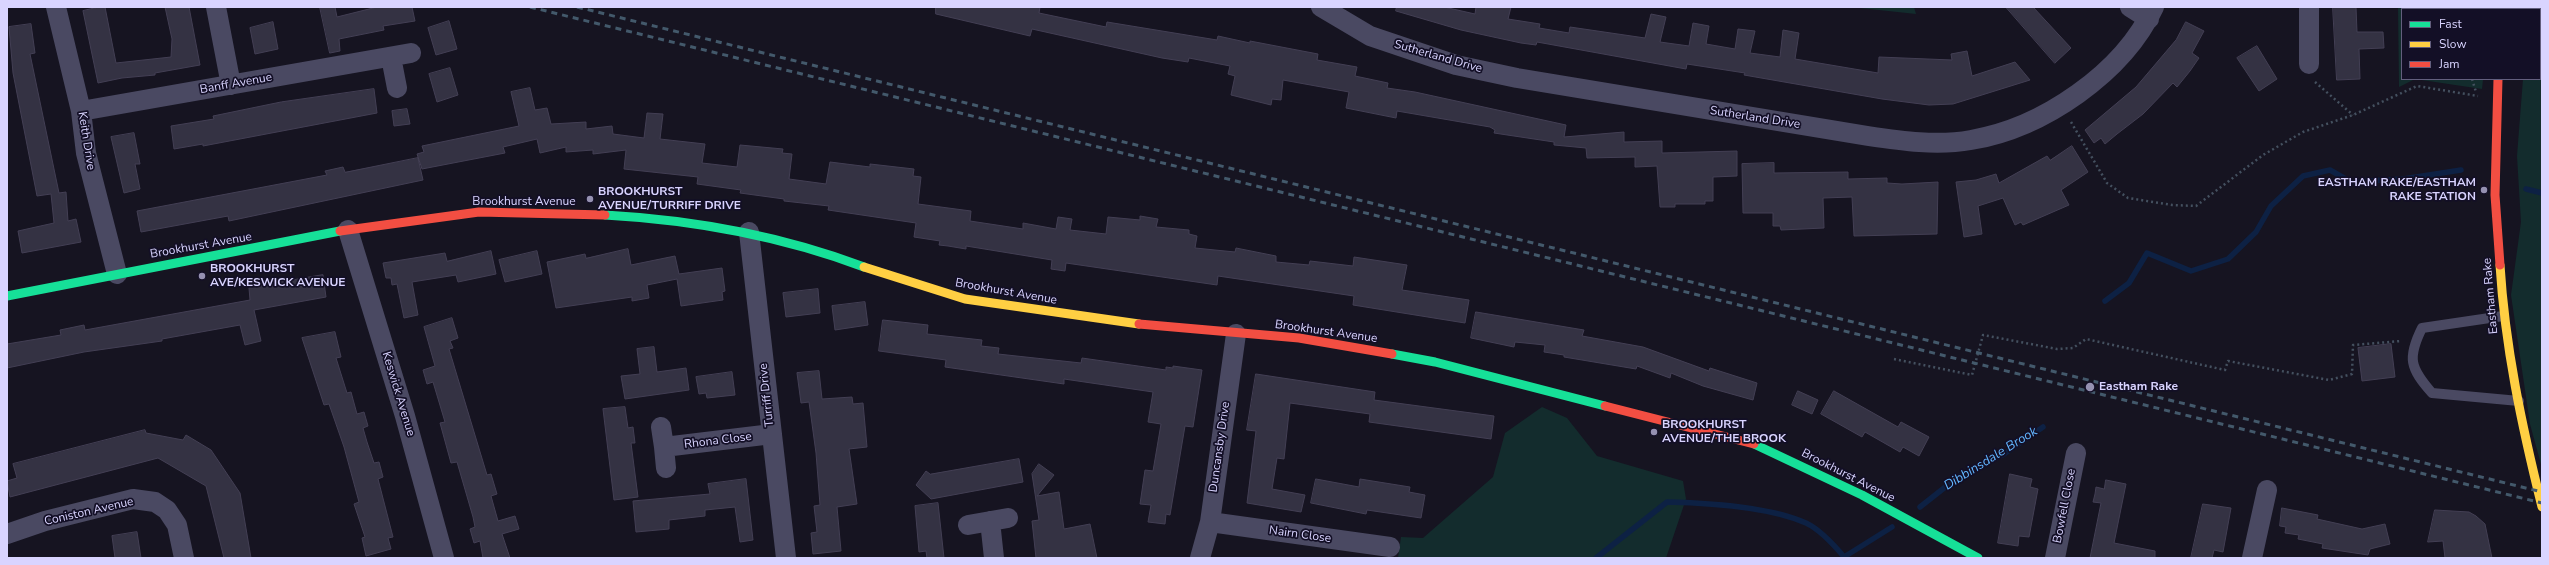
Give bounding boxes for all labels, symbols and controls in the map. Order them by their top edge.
legend [2401,8,2541,80]
text: Fast [2439,16,2462,32]
text: Slow [2439,36,2467,52]
street label: Sutherland Drive [1392,38,1484,76]
text: Jam [2439,56,2460,72]
street label: Banff Avenue [199,71,273,97]
street label: Sutherland Drive [1709,104,1801,132]
street label: Keith Drive [74,111,98,171]
place label: EASTHAM RAKE/EASTHAM RAKE STATION [2318,176,2476,204]
place label: BROOKHURST AVENUE/TURRIFF DRIVE [598,185,741,213]
marker: EASTHAM RAKE/EASTHAM RAKE STATION [2479,185,2489,195]
marker: BROOKHURST AVENUE/TURRIFF DRIVE [585,194,595,204]
street label: Brookhurst Avenue [472,195,576,209]
street label: Brookhurst Avenue [149,230,253,262]
street label: Eastham Rake [2481,257,2501,335]
place label: BROOKHURST AVE/KESWICK AVENUE [210,262,346,290]
marker: BROOKHURST AVE/KESWICK AVENUE [197,271,207,281]
street label: Brookhurst Avenue [954,276,1058,308]
street label: Brookhurst Avenue [1274,318,1378,346]
street label: Keswick Avenue [378,350,418,438]
street label: Turriff Drive [757,363,777,427]
place label: Eastham Rake [2099,380,2178,394]
marker: Eastham Rake [2084,381,2096,393]
street label: Duncansby Drive [1207,401,1233,493]
place label: BROOKHURST AVENUE/THE BROOK [1662,418,1786,446]
water label: Dibbinsdale Brook [1941,424,2041,494]
marker: BROOKHURST AVENUE/THE BROOK [1649,427,1659,437]
street label: Rhona Close [683,430,753,452]
street label: Brookhurst Avenue [1799,446,1897,506]
street label: Bowfell Close [2051,467,2079,545]
street label: Coniston Avenue [43,495,135,529]
street label: Nairn Close [1268,524,1332,546]

